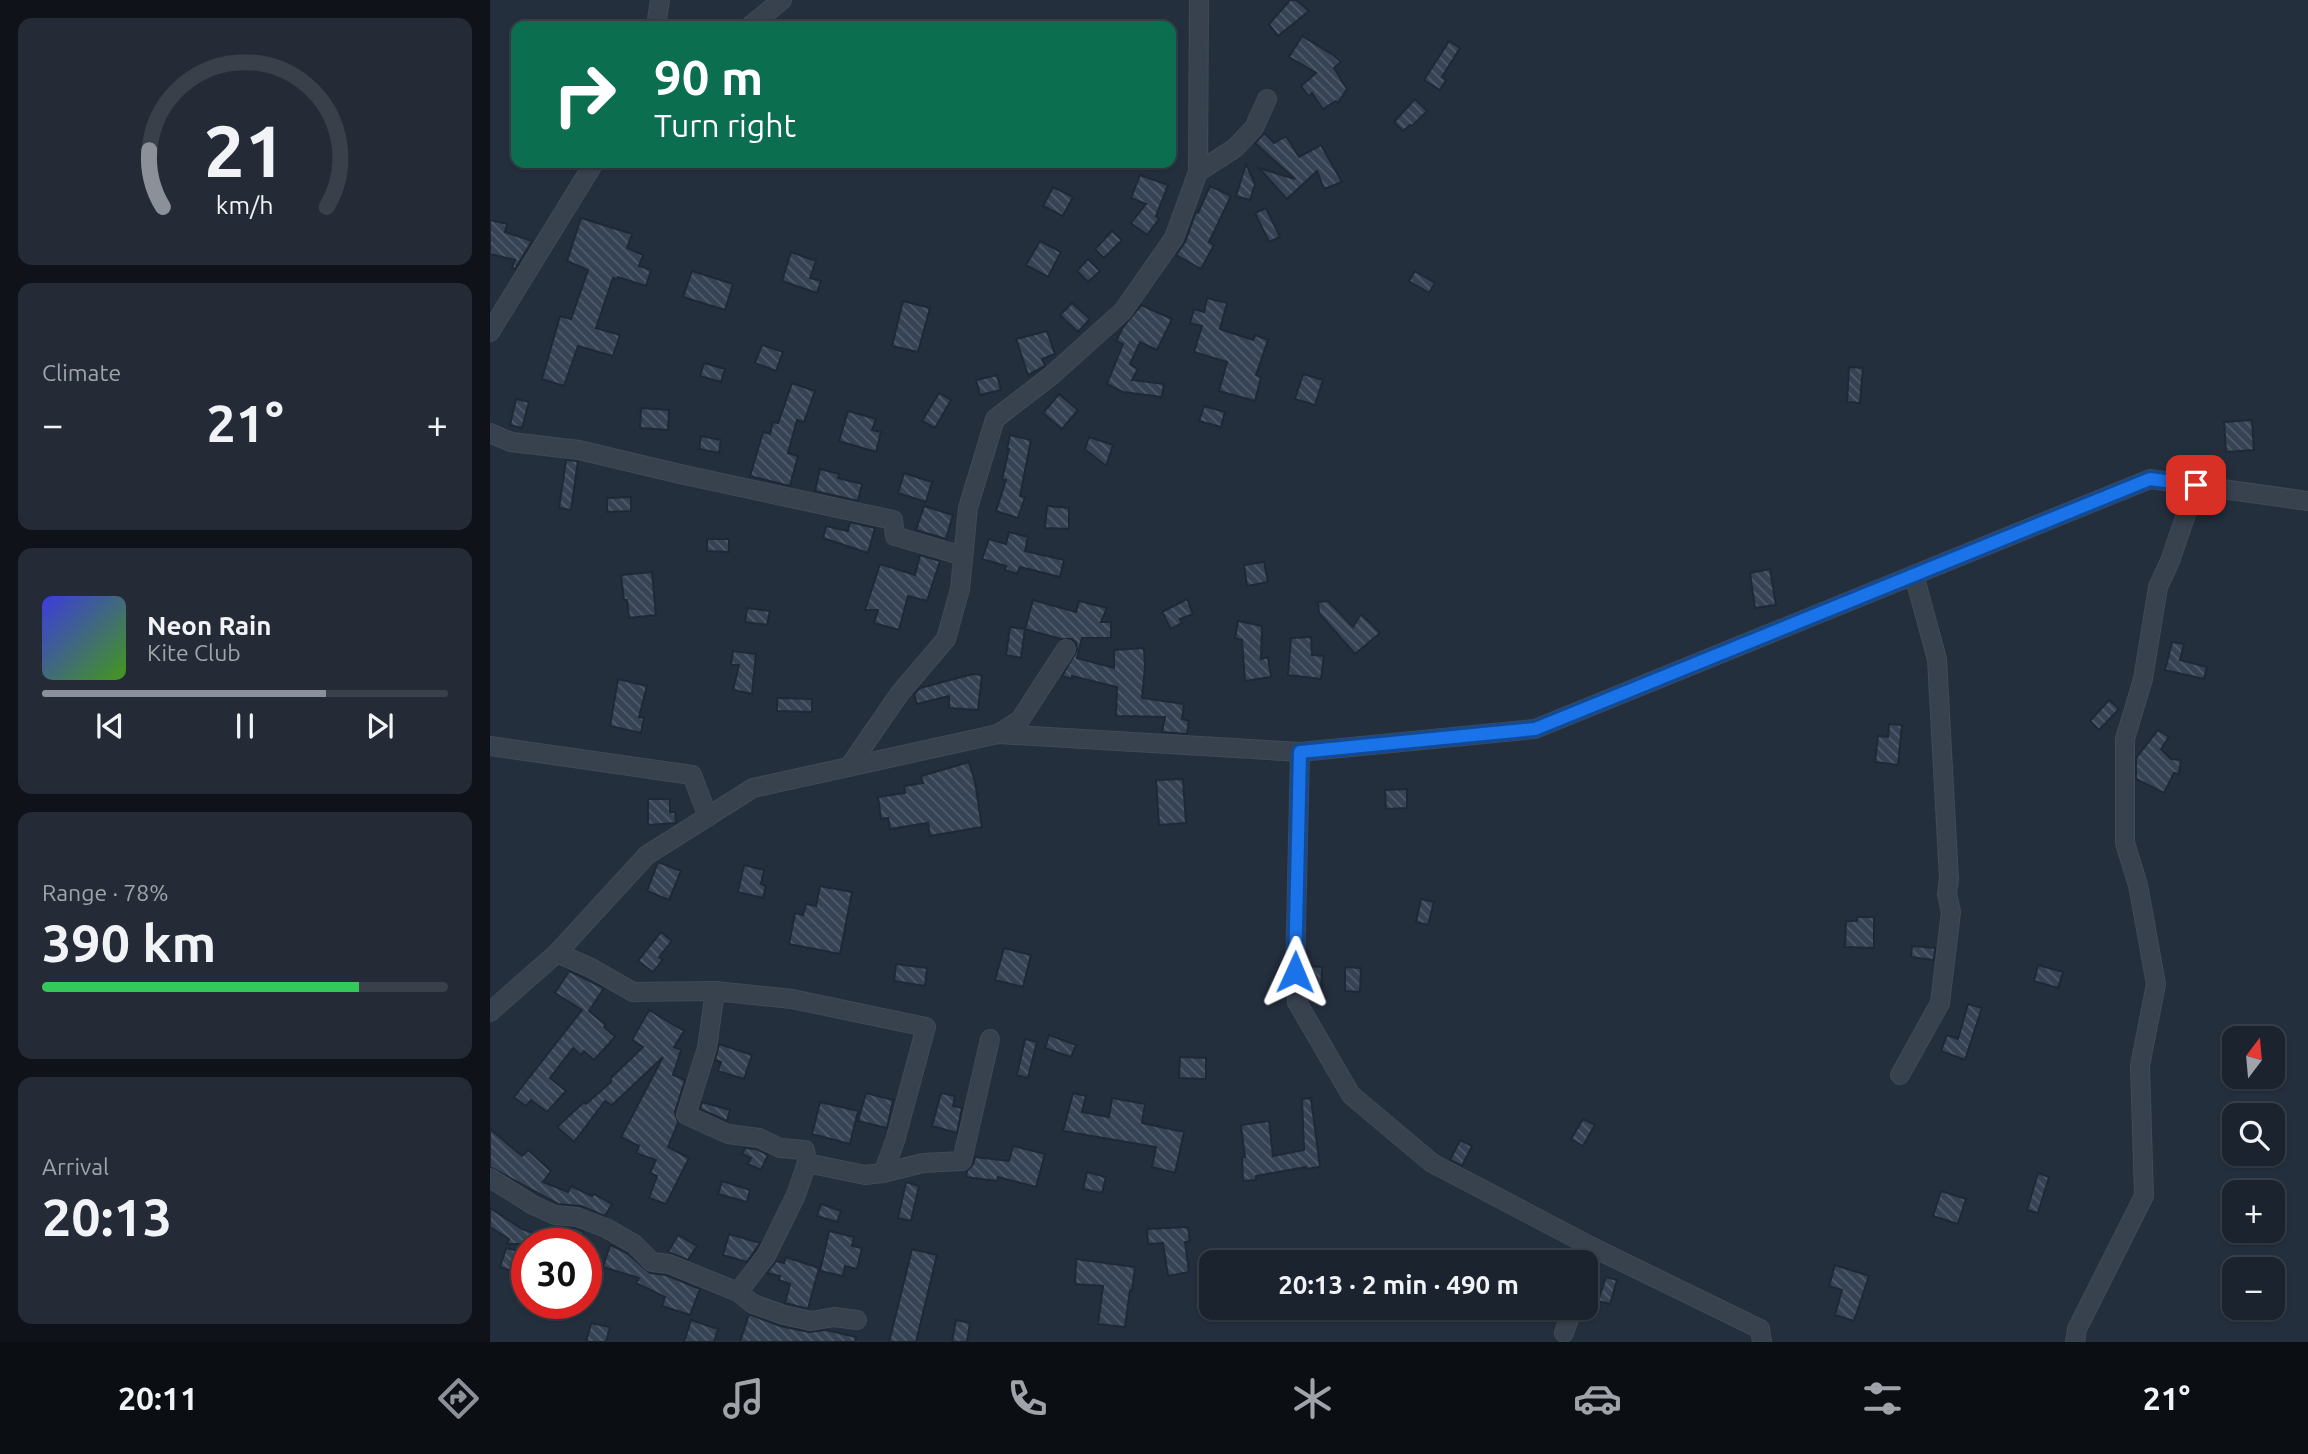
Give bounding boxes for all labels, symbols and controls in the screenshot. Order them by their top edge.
icon: right [539,49,630,140]
text: 90 m [654,49,763,104]
text: Turn right [654,107,796,143]
text: 21 [204,110,286,192]
text: km/h [216,191,274,219]
text: Climate [42,360,121,385]
text: 21° [206,394,284,452]
text: − [42,403,63,445]
text: + [427,403,448,445]
pin [2166,455,2226,515]
icon: arrive [2177,466,2215,504]
text: Neon Rain [147,611,272,640]
text: Kite Club [147,640,241,665]
icon: previous [91,707,129,745]
icon: pause [226,707,264,745]
icon: next [361,707,399,745]
text: Range · 78% [42,880,169,905]
text: 390 km [42,914,216,972]
position arrow [1258,935,1332,1009]
north arrow [2222,1026,2286,1088]
map controls [2222,1026,2285,1320]
button: search [2222,1103,2285,1166]
text: Arrival [42,1154,109,1179]
button: + [2222,1180,2285,1243]
text: 20:13 [42,1188,172,1246]
speed limit sign: 30 [511,1228,602,1319]
button: − [2222,1257,2285,1320]
text: 20:13 · 2 min · 490 m [1278,1270,1519,1299]
icon: directions [434,1374,483,1423]
icon: music [719,1374,768,1423]
icon: phone [1003,1374,1052,1423]
icon: climate [1288,1374,1337,1423]
icon: car [1573,1374,1622,1423]
icon: filters [1858,1374,1907,1423]
text: 20:11 [118,1380,198,1416]
text: 21° [2143,1380,2190,1416]

